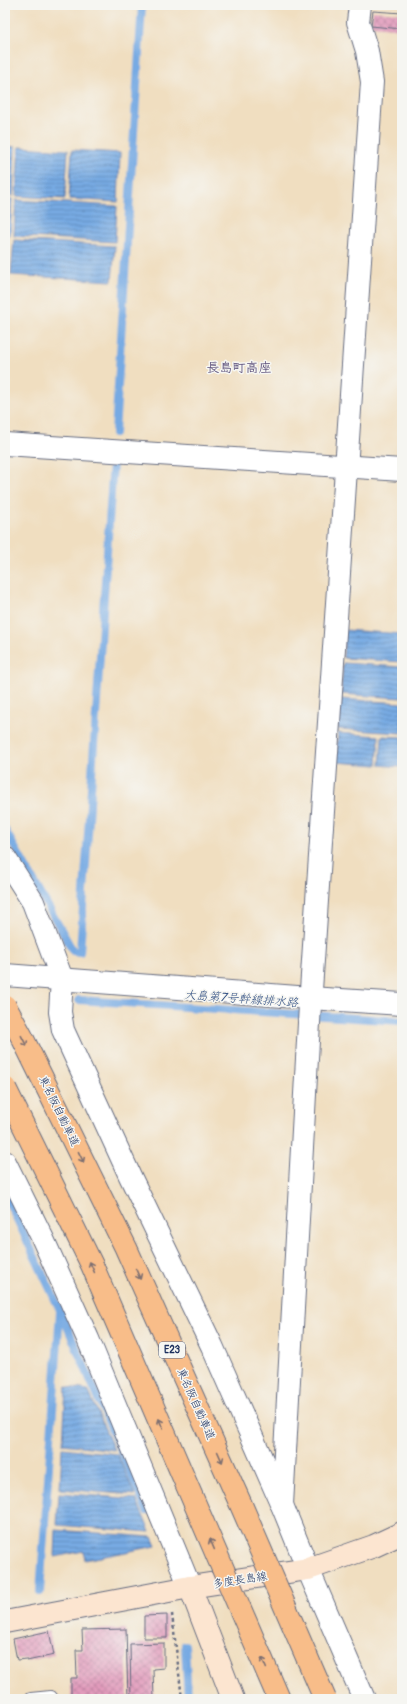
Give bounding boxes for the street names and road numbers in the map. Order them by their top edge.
street label: 東名阪自動車道 [36,1074,82,1148]
road number: E23 [159,1342,185,1358]
street label: 東名阪自動車道 [174,1366,218,1442]
street label: 多度長島線 [212,1569,268,1591]

